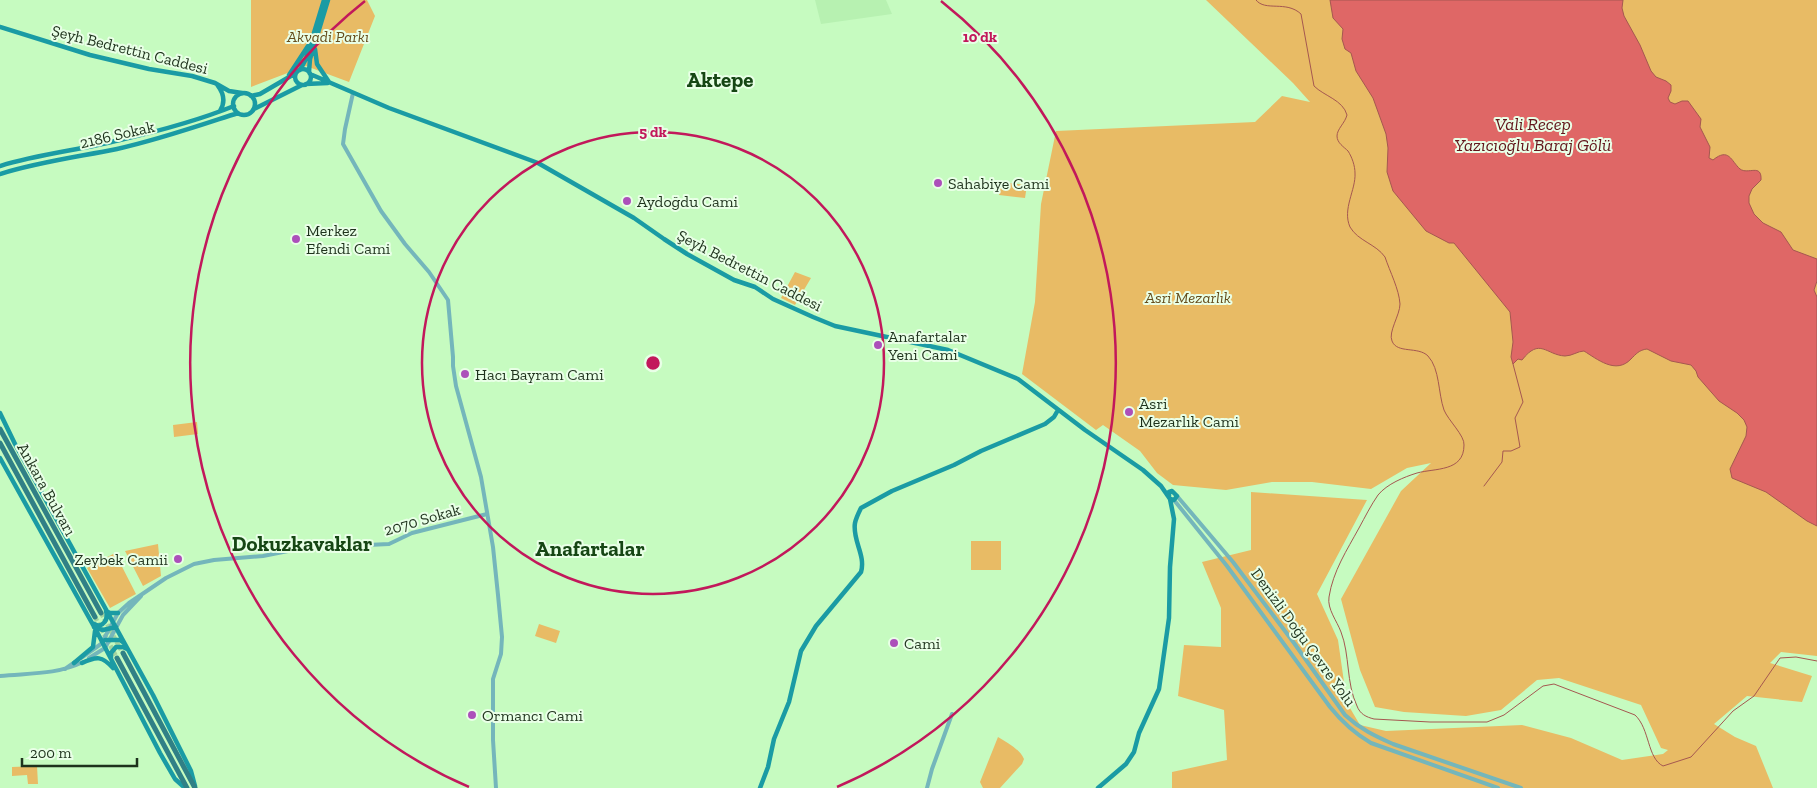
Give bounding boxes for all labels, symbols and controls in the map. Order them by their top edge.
street label: Şeyh Bedrettin Caddesi [50,21,210,78]
park label: Akvadi Parkı [286,27,369,46]
text: 10 dk [963,28,998,46]
district label: Aktepe [687,67,753,92]
water label: Vali Recep Yazıcıoğlu Baraj Gölü [1455,113,1611,156]
street label: 2186 Sokak [78,117,157,152]
text: 5 dk [639,123,667,141]
place label: Sahabiye Cami [948,174,1050,193]
marker: Sahabiye Cami [932,177,944,189]
place label: Aydoğdu Cami [637,192,739,211]
marker: Aydoğdu Cami [621,195,633,207]
place label: Merkez Efendi Cami [306,221,391,258]
street label: Şeyh Bedrettin Caddesi [674,226,826,315]
marker: Merkez Efendi Cami [290,233,302,245]
park label: Asri Mezarlık [1144,288,1231,307]
place label: Anafartalar Yeni Cami [887,327,967,364]
marker: Anafartalar Yeni Cami [872,339,884,351]
centre of rings [644,354,662,372]
place label: Hacı Bayram Cami [475,365,604,384]
marker: Hacı Bayram Cami [459,368,471,380]
place label: Asri Mezarlık Cami [1139,394,1240,431]
marker: Asri Mezarlık Cami [1123,406,1135,418]
street label: Ankara Bulvarı [13,439,80,540]
street label: 2070 Sokak [382,499,463,539]
district label: Dokuzkavaklar [232,531,372,556]
district label: Anafartalar [535,536,645,561]
place label: Zeybek Camii [75,550,169,569]
marker: Zeybek Camii [172,553,184,565]
street label: Denizli Doğu Çevre Yolu [1247,564,1360,710]
place label: Cami [904,634,941,653]
marker: Cami [888,637,900,649]
place label: Ormancı Cami [482,706,583,725]
marker: Ormancı Cami [466,709,478,721]
scale bar [22,736,138,768]
text: 200 m [30,744,71,762]

